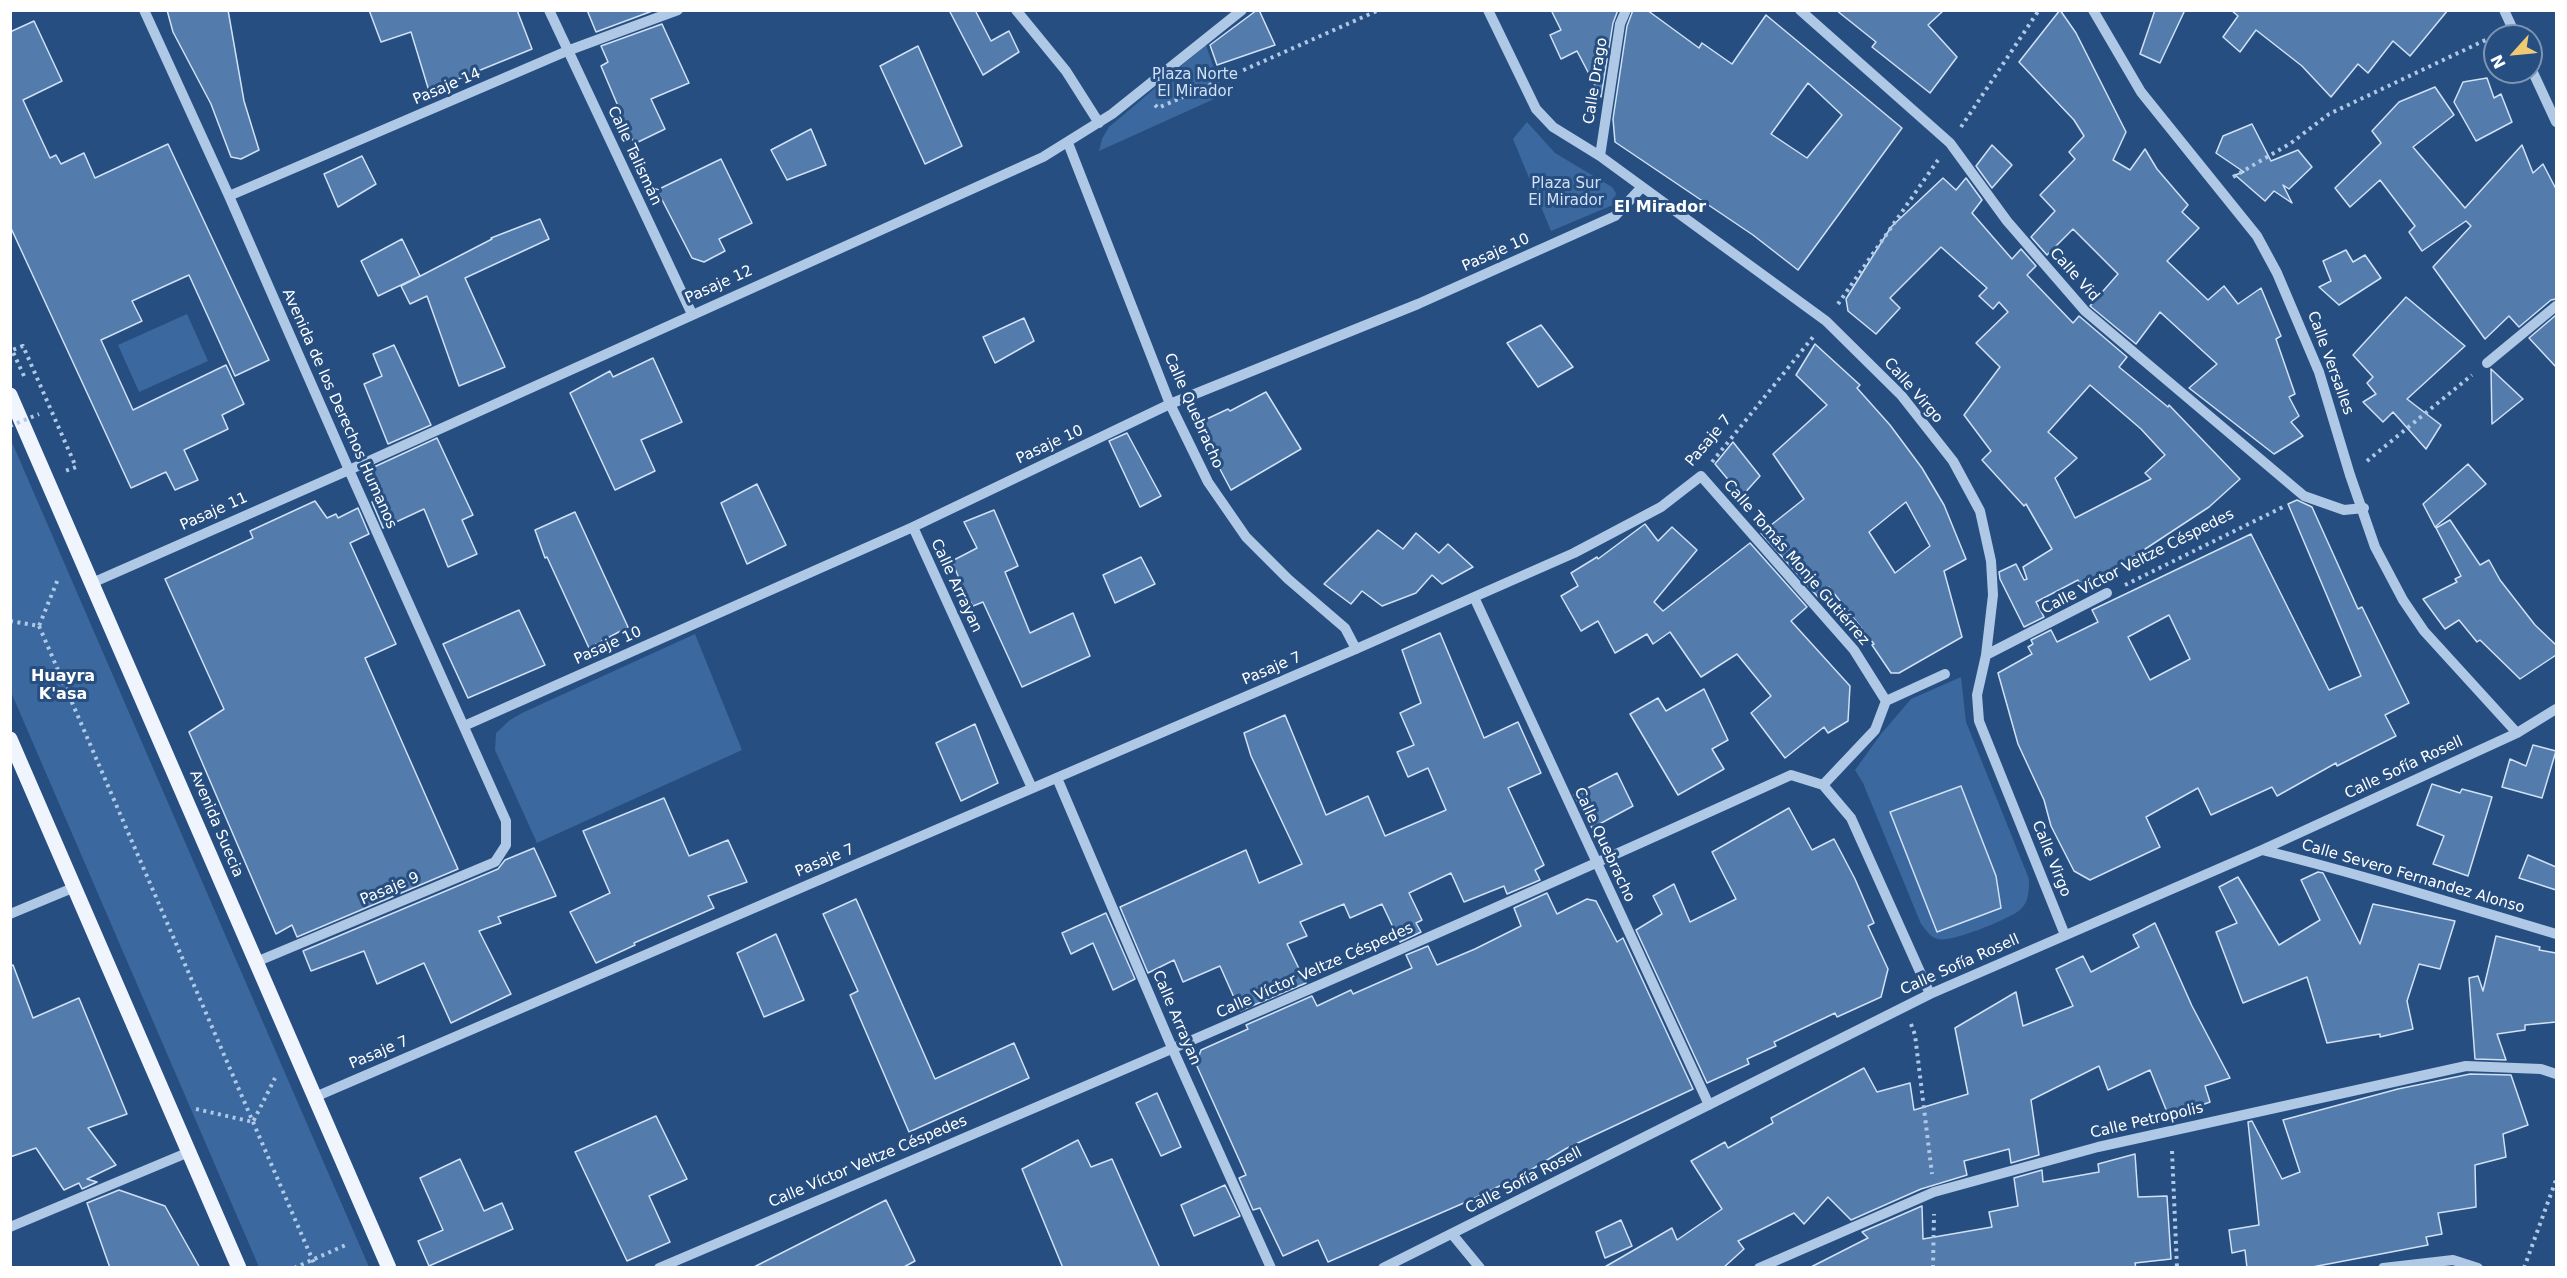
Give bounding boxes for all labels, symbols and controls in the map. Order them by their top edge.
north arrow [2483,24,2543,84]
street label: Calle Drago [1580,36,1612,126]
text: N [2487,51,2510,72]
street label: Pasaje 14 [410,65,484,109]
park label: Plaza Norte El Mirador [1152,66,1238,101]
street label: Calle Talismán [603,104,665,208]
park label: Plaza Sur El Mirador [1528,175,1604,210]
district label: El Mirador [1614,198,1706,218]
street label: Pasaje 10 [1460,230,1532,276]
street label: Calle Vid [2045,245,2103,305]
street label: Pasaje 12 [683,262,755,308]
street label: Avenida de los Derechos Humanos [278,286,400,532]
street label: Calle Versalles [2303,309,2357,417]
street label: Calle Quebracho [1159,351,1227,471]
street label: Calle Virgo [1880,355,1946,427]
street label: Pasaje 7 [1682,411,1736,471]
street label: Pasaje 10 [1014,422,1086,468]
street label: Calle Tomás Monje Gutiérrez [1719,477,1873,649]
street label: Pasaje 11 [178,489,250,535]
street label: Calle Víctor Veltze Céspedes [2039,505,2237,619]
street label: Calle Arrayan [926,536,986,636]
street label: Pasaje 10 [572,623,644,669]
street label: Pasaje 7 [1240,649,1304,689]
district label: Huayra K'asa [31,667,95,705]
street label: Calle Sofía Rosell [2342,733,2466,803]
street label: Avenida Suecia [185,768,247,880]
street label: Calle Quebracho [1570,785,1638,905]
street label: Calle Virgo [2028,818,2074,900]
street label: Calle Severo Fernandez Alonso [2299,836,2527,918]
street label: Pasaje 7 [793,841,857,881]
street label: Pasaje 9 [358,869,422,909]
street label: Calle Víctor Veltze Céspedes [1214,919,1416,1023]
street label: Calle Sofía Rosell [1898,931,2022,999]
street label: Calle Arrayan [1148,968,1204,1068]
street label: Pasaje 7 [347,1033,411,1073]
street label: Calle Petropolis [2089,1099,2205,1143]
street label: Calle Víctor Veltze Céspedes [766,1112,970,1212]
street label: Calle Sofía Rosell [1463,1144,1585,1218]

